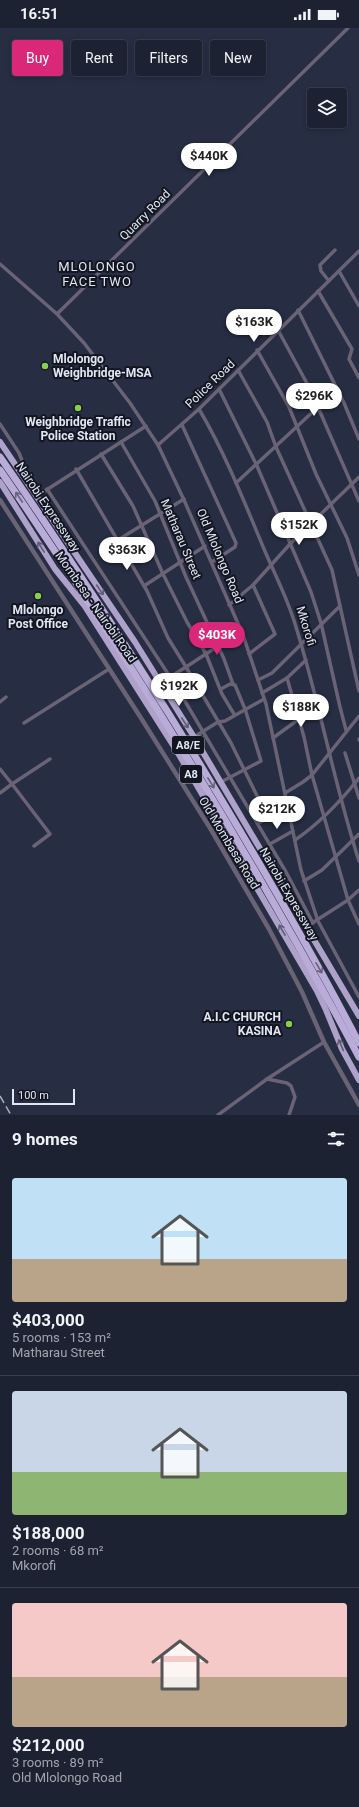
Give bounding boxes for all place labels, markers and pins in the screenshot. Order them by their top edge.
pin: $440K [181,143,237,177]
pin: $163K [226,309,282,343]
place label: Mlolongo Weighbridge-MSA [53,352,153,380]
marker: Mlolongo Weighbridge-MSA [40,361,50,371]
pin: $296K [286,383,342,417]
marker: Weighbridge Traffic Police Station [73,403,83,413]
place label: Weighbridge Traffic Police Station [25,415,131,443]
pin: $152K [271,512,327,546]
pin: $363K [99,537,155,571]
marker: Mlolongo Post Office [33,591,43,601]
place label: Mlolongo Post Office [8,603,68,631]
pin: $403K [189,622,245,656]
pin: $192K [151,673,207,707]
pin: $188K [273,694,329,728]
pin: $212K [249,796,305,830]
place label: A.I.C CHURCH KASINA [203,1010,282,1038]
marker: A.I.C CHURCH KASINA [284,1019,294,1029]

